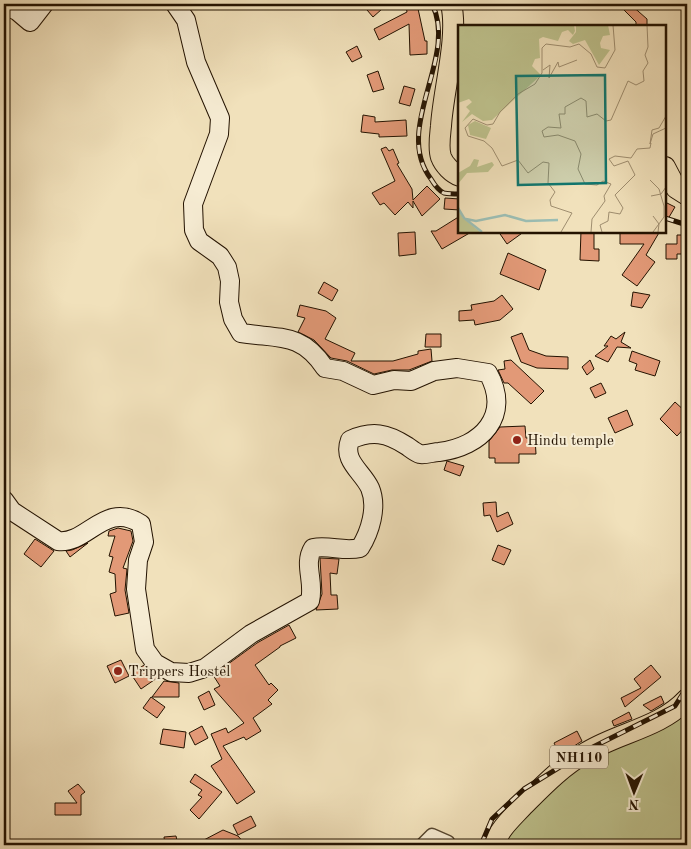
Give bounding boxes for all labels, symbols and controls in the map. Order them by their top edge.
inset map [458,25,666,232]
marker: Hindu temple [511,434,523,446]
place label: Hindu temple [527,434,614,449]
marker: Trippers Hostel [112,665,124,677]
place label: Trippers Hostel [128,665,230,680]
road number: NH110 [550,746,608,769]
north arrow [608,766,658,816]
text: N [628,797,639,811]

